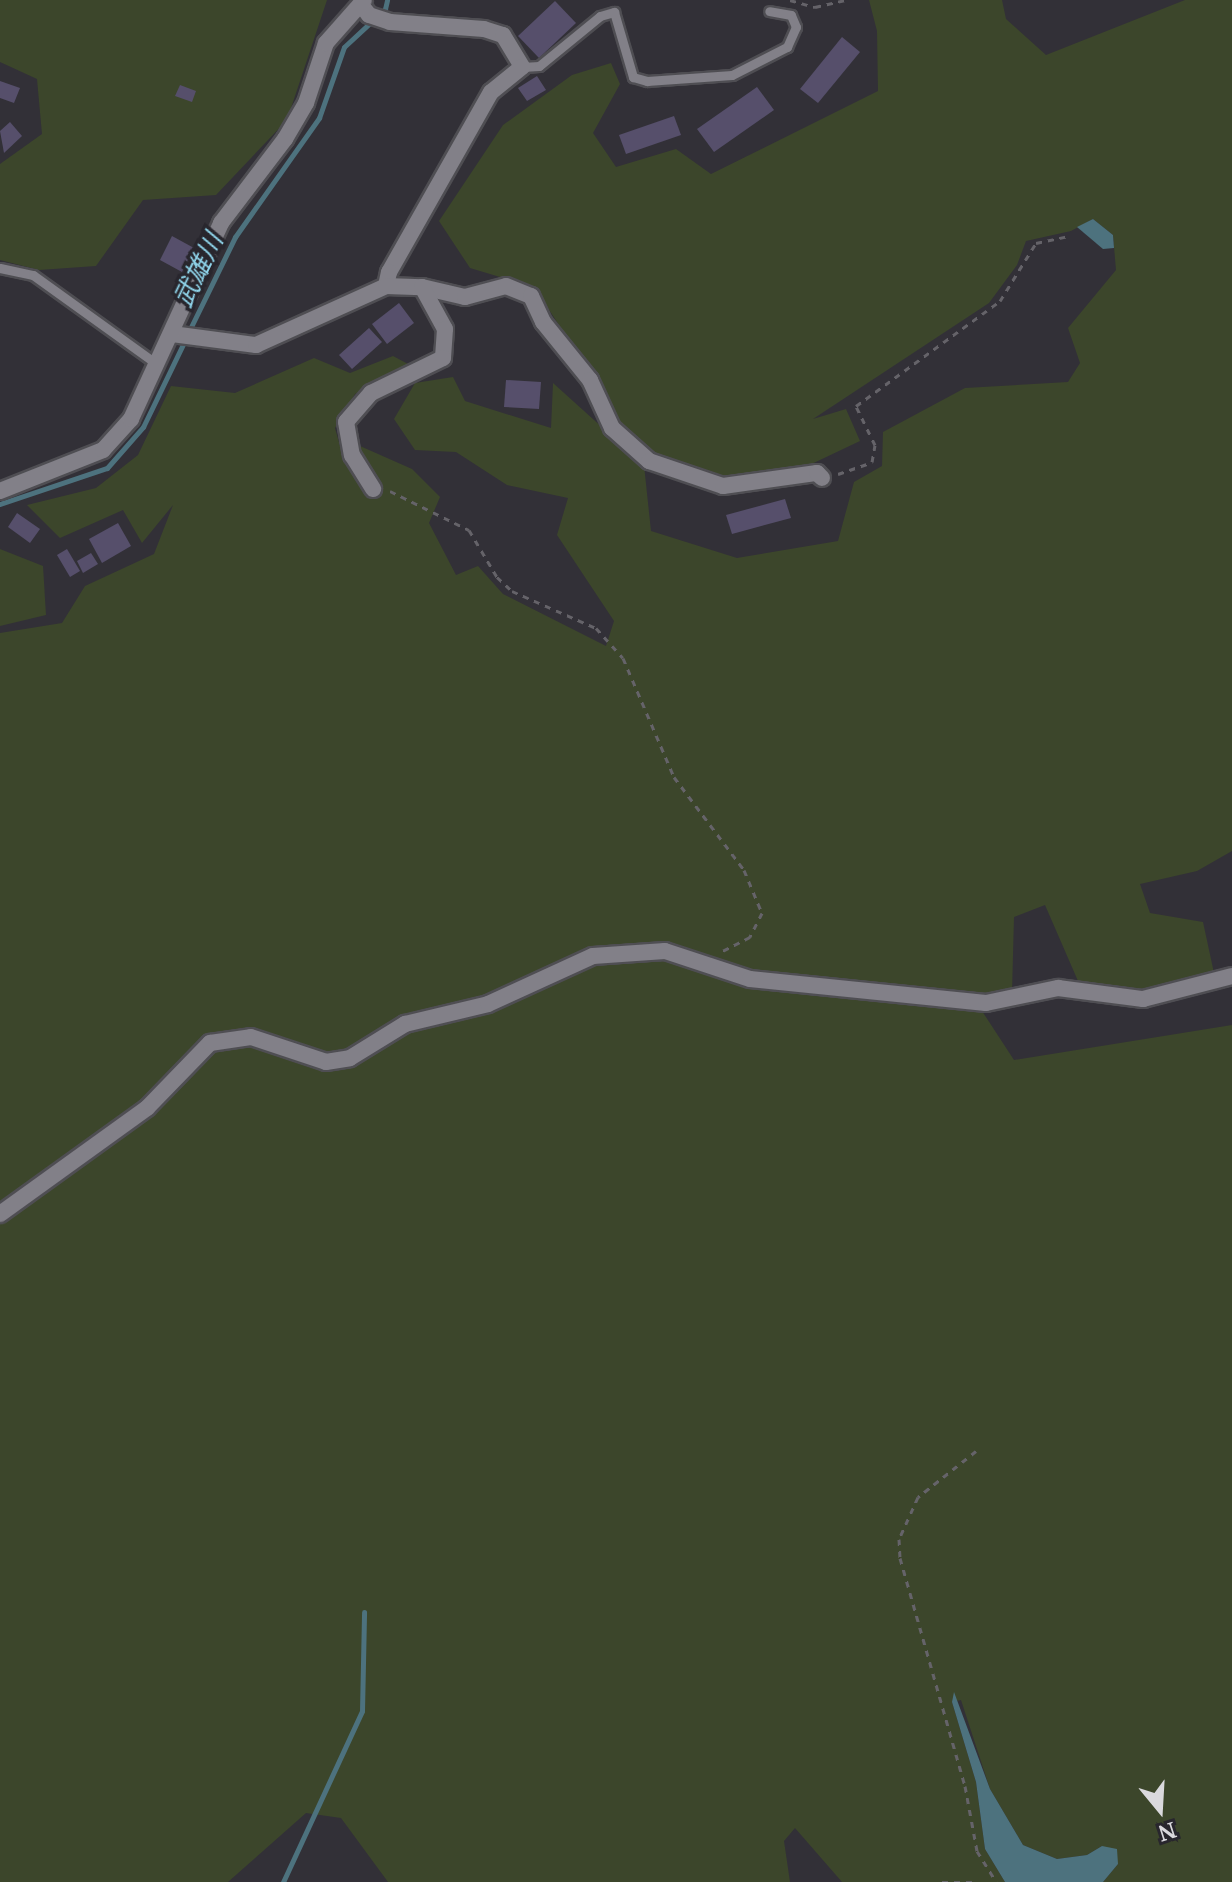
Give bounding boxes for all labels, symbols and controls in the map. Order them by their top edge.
water label: 武雄川 [167,228,229,312]
north arrow [1120,1770,1200,1850]
text: N [1155,1816,1180,1850]

